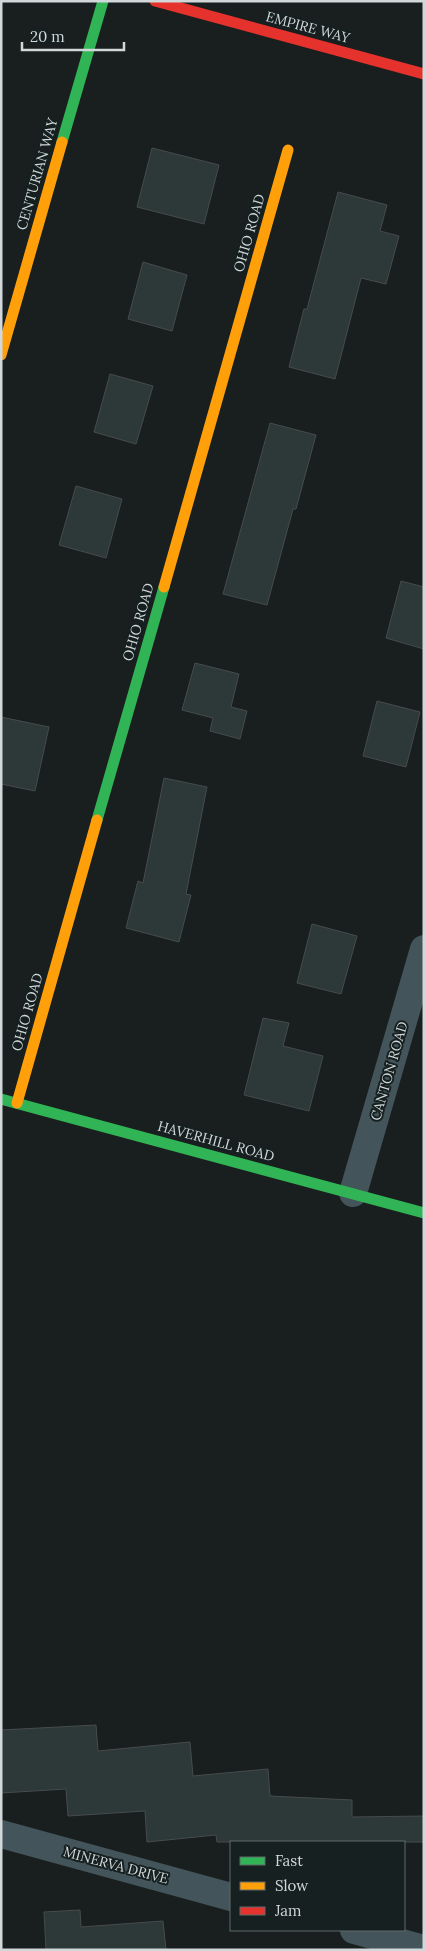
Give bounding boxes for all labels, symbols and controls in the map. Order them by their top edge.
street label: EMPIRE WAY [264,7,353,47]
scale bar [22,20,125,52]
text: 20 m [30,27,65,46]
street label: CENTURIAN WAY [12,115,62,232]
street label: OHIO ROAD [229,192,269,274]
street label: OHIO ROAD [118,581,158,663]
street label: OHIO ROAD [7,971,47,1053]
street label: CANTON ROAD [366,1019,412,1123]
street label: HAVERHILL ROAD [156,1117,276,1165]
legend [230,1841,405,1931]
street label: MINERVA DRIVE [61,1842,171,1888]
text: Fast [275,1851,303,1870]
text: Slow [275,1876,308,1895]
text: Jam [274,1901,302,1920]

